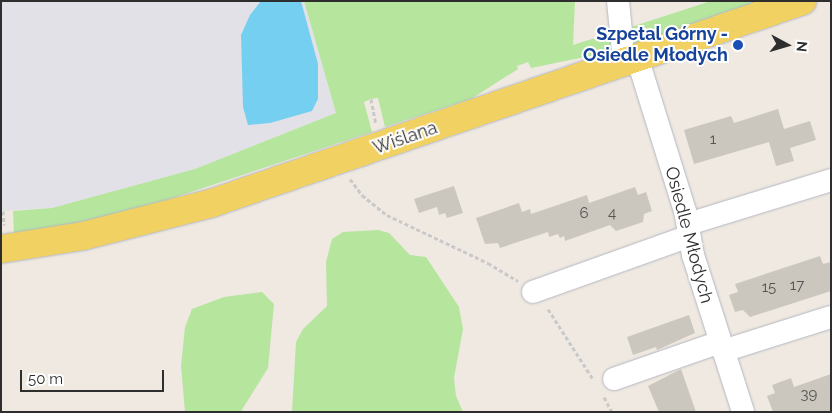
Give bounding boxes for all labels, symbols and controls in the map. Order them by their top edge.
north arrow [762,20,812,70]
place label: Szpetal Górny - Osiedle Młodych [583,24,728,66]
marker: Szpetal Górny - Osiedle Młodych [732,39,744,51]
text: N [793,40,810,53]
street label: Wiślana [370,117,440,159]
house number: 1 [710,131,716,149]
street label: Osiedle Młodych [660,164,718,306]
house number: 6 [579,205,589,223]
house number: 4 [608,205,616,223]
house number: 17 [790,277,804,295]
house number: 15 [762,279,776,297]
scale bar [22,360,166,392]
text: 50 m [28,370,63,388]
house number: 39 [801,386,817,404]

